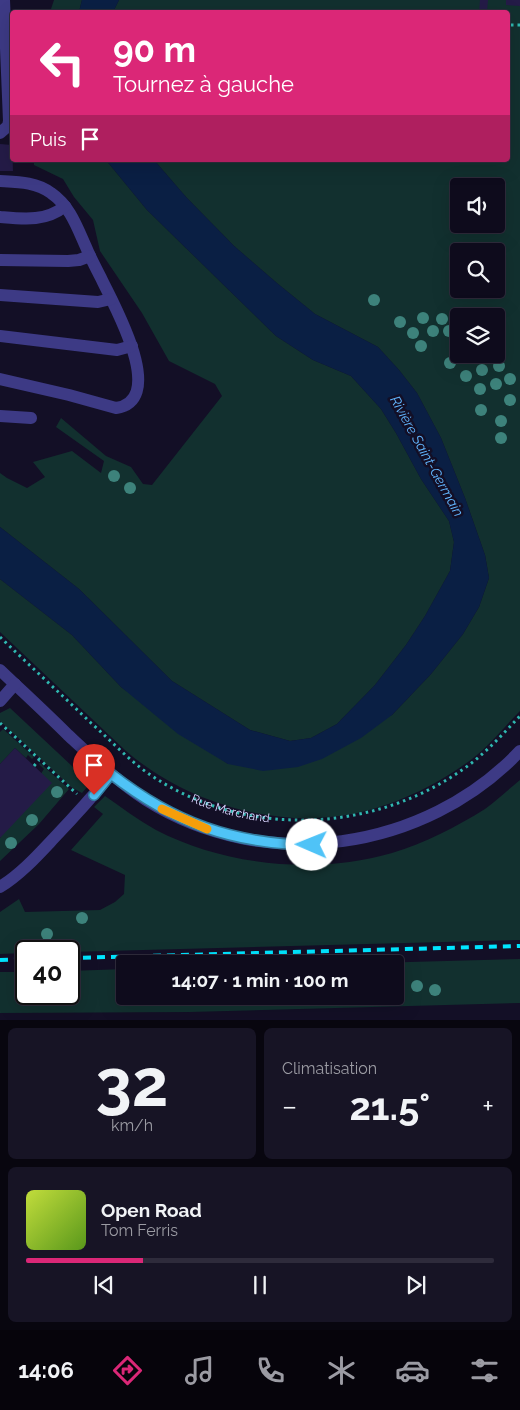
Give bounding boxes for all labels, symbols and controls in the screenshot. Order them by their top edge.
text: 90 m [113,29,196,70]
icon: left [30,30,95,95]
text: Tournez à gauche [113,71,294,97]
icon: arrive [76,125,104,153]
text: Puis [30,128,66,150]
map controls [450,178,505,363]
button: sound [450,178,505,233]
button: search [450,243,505,298]
button: layers [450,308,505,363]
water label: Rivière Saint-Germain [387,393,467,519]
pin [73,744,115,795]
icon: arrive [80,751,108,779]
street label: Rue Marchand [189,791,271,825]
position arrow [285,818,337,870]
speed limit sign: 40 [15,940,80,1005]
text: 14:07 · 1 min · 100 m [172,969,348,991]
text: 32 [96,1045,168,1121]
text: Climatisation [282,1059,377,1078]
text: 21.5° [349,1084,430,1129]
text: − [282,1090,297,1123]
text: + [482,1090,494,1123]
text: km/h [111,1116,153,1135]
text: Open Road [101,1199,202,1221]
text: Tom Ferris [101,1221,178,1240]
icon: previous [90,1271,118,1299]
icon: pause [246,1271,274,1299]
icon: next [402,1271,430,1299]
icon: directions [110,1353,145,1388]
icon: music [182,1353,217,1388]
icon: phone [253,1353,288,1388]
icon: climate [324,1353,359,1388]
icon: car [395,1353,430,1388]
icon: filters [467,1353,502,1388]
text: 14:06 [18,1357,74,1383]

